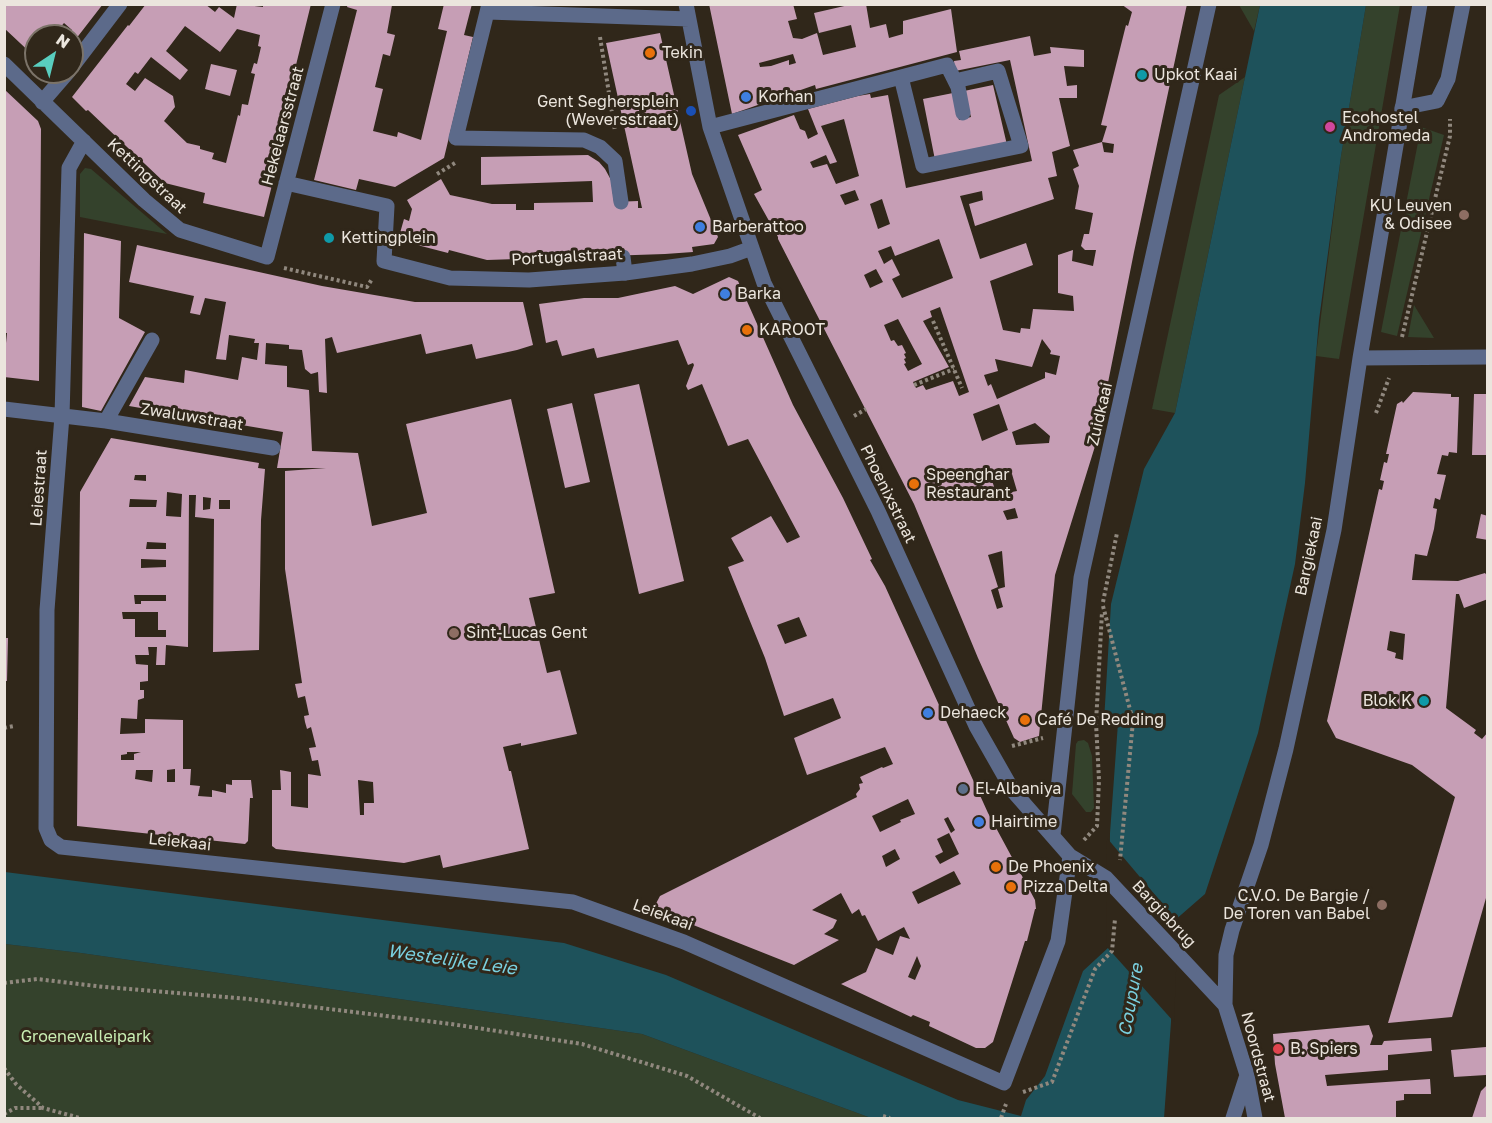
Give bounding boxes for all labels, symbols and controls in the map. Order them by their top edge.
north arrow [24,24,84,84]
text: N [52,29,74,53]
place label: Tekin [662,43,703,63]
marker: Tekin [643,46,657,60]
street label: Hekelaarsstraat [258,64,308,188]
place label: Upkot Kaai [1154,65,1237,85]
marker: Upkot Kaai [1135,68,1149,82]
place label: Korhan [758,87,813,107]
marker: Korhan [739,90,753,104]
place label: Gent Seghersplein (Weversstraat) [537,92,679,130]
marker: Gent Seghersplein (Weversstraat) [684,104,698,118]
place label: Ecohostel Andromeda [1342,108,1430,146]
marker: Ecohostel Andromeda [1323,120,1337,134]
street label: Kettingstraat [103,134,191,218]
place label: KU Leuven & Odisee [1370,196,1452,234]
marker: KU Leuven & Odisee [1457,208,1471,222]
place label: Barberattoo [712,217,804,237]
marker: Barberattoo [693,220,707,234]
place label: Kettingplein [341,228,436,248]
marker: Kettingplein [322,231,336,245]
street label: Portugalstraat [511,244,623,270]
place label: Barka [737,284,781,304]
marker: Barka [718,287,732,301]
place label: KAROOT [759,320,825,340]
marker: KAROOT [740,323,754,337]
street label: Zuidkaai [1083,380,1117,448]
street label: Zwaluwstraat [139,399,245,435]
street label: Phoenixstraat [856,442,920,546]
street label: Leiestraat [27,449,51,527]
place label: Speenghar Restaurant [926,465,1011,503]
marker: Speenghar Restaurant [907,477,921,491]
street label: Bargiekaai [1291,515,1327,597]
place label: Sint-Lucas Gent [466,623,588,643]
marker: Sint-Lucas Gent [447,626,461,640]
place label: Blok K [1363,691,1412,711]
marker: Blok K [1417,694,1431,708]
place label: Dehaeck [940,703,1006,723]
marker: Dehaeck [921,706,935,720]
place label: Café De Redding [1037,710,1164,730]
marker: Café De Redding [1018,713,1032,727]
place label: El-Albaniya [975,779,1061,799]
marker: El-Albaniya [956,782,970,796]
place label: Hairtime [991,812,1057,832]
marker: Hairtime [972,815,986,829]
street label: Leiekaai [148,829,212,855]
place label: De Phoenix [1008,857,1095,877]
marker: De Phoenix [989,860,1003,874]
street label: Bargiebrug [1128,876,1200,952]
place label: Pizza Delta [1023,877,1108,897]
marker: Pizza Delta [1004,880,1018,894]
place label: C.V.O. De Bargie / De Toren van Babel [1223,886,1370,924]
street label: Leiekaai [630,895,696,935]
marker: C.V.O. De Bargie / De Toren van Babel [1375,898,1389,912]
water label: Westelijke Leie [386,940,518,980]
water label: Coupure [1114,962,1148,1038]
street label: Noordstraat [1237,1010,1279,1104]
park label: Groenevalleipark [21,1027,151,1047]
place label: B. Spiers [1290,1039,1358,1059]
marker: B. Spiers [1271,1042,1285,1056]

